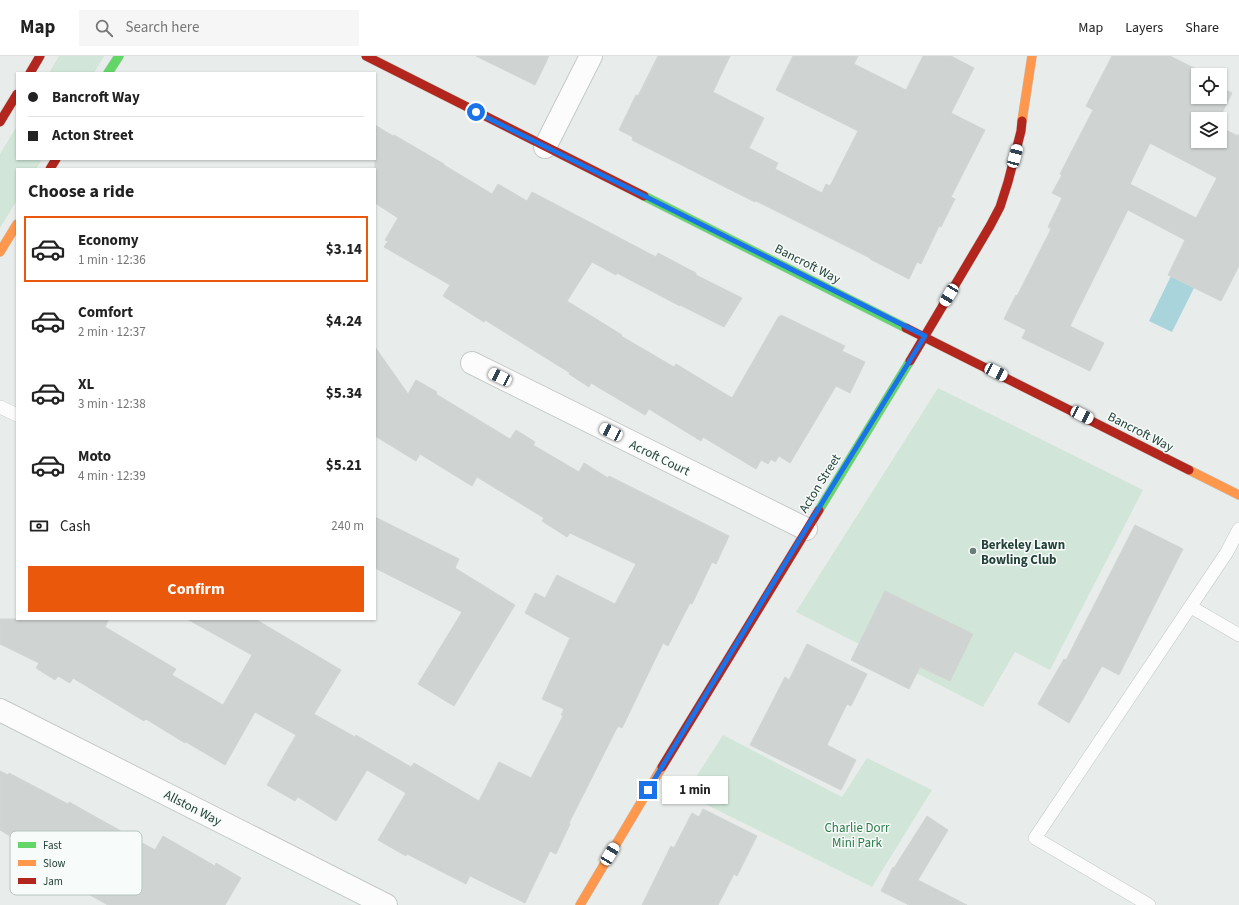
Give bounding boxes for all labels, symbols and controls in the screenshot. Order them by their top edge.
search box [79,10,359,46]
text: Map [20,14,55,41]
icon: search [93,17,115,39]
text: Search here [125,17,199,38]
text: Map [1078,18,1103,38]
text: Layers [1125,18,1163,38]
text: Share [1185,18,1219,38]
map controls [1191,68,1227,148]
button: locate [1191,68,1227,104]
text: Bancroft Way [52,87,140,108]
route start [467,103,485,121]
button: layers [1191,112,1227,148]
text: Acton Street [52,125,133,146]
car [1006,143,1024,169]
text: Choose a ride [28,179,134,204]
text: Economy [78,230,139,251]
icon: car [30,231,66,267]
text: $3.14 [326,239,362,260]
street label: Bancroft Way [772,240,844,288]
text: 1 min · 12:36 [78,251,146,269]
car [938,282,960,308]
text: Comfort [78,302,133,323]
icon: car [30,303,66,339]
text: $4.24 [326,311,362,332]
text: 2 min · 12:37 [78,323,146,341]
car [983,361,1009,383]
car [487,366,513,388]
text: XL [78,374,94,395]
icon: car [30,375,66,411]
text: $5.34 [326,383,362,404]
text: 3 min · 12:38 [78,395,146,413]
car [1069,404,1095,426]
street label: Bancroft Way [1105,408,1177,456]
car [598,421,624,443]
street label: Acroft Court [626,436,693,481]
text: Moto [78,446,111,467]
icon: car [30,447,66,483]
street label: Acton Street [795,450,845,516]
text: $5.21 [326,455,362,476]
text: 4 min · 12:39 [78,467,146,485]
icon: cash [28,515,50,537]
text: Cash [60,516,91,537]
text: 240 m [331,517,364,535]
place label: Berkeley Lawn Bowling Club [981,536,1065,569]
marker: Berkeley Lawn Bowling Club [968,546,978,556]
button: Confirm [28,566,364,612]
callout: 1 min [662,776,728,804]
route end [639,781,657,799]
text: 1 min [679,781,711,799]
street label: Allston Way [161,786,224,830]
park label: Charlie Dorr Mini Park [824,819,890,852]
legend [10,831,142,895]
text: Fast [43,838,62,853]
car [599,841,621,867]
text: Slow [43,856,66,871]
text: Jam [43,874,63,889]

